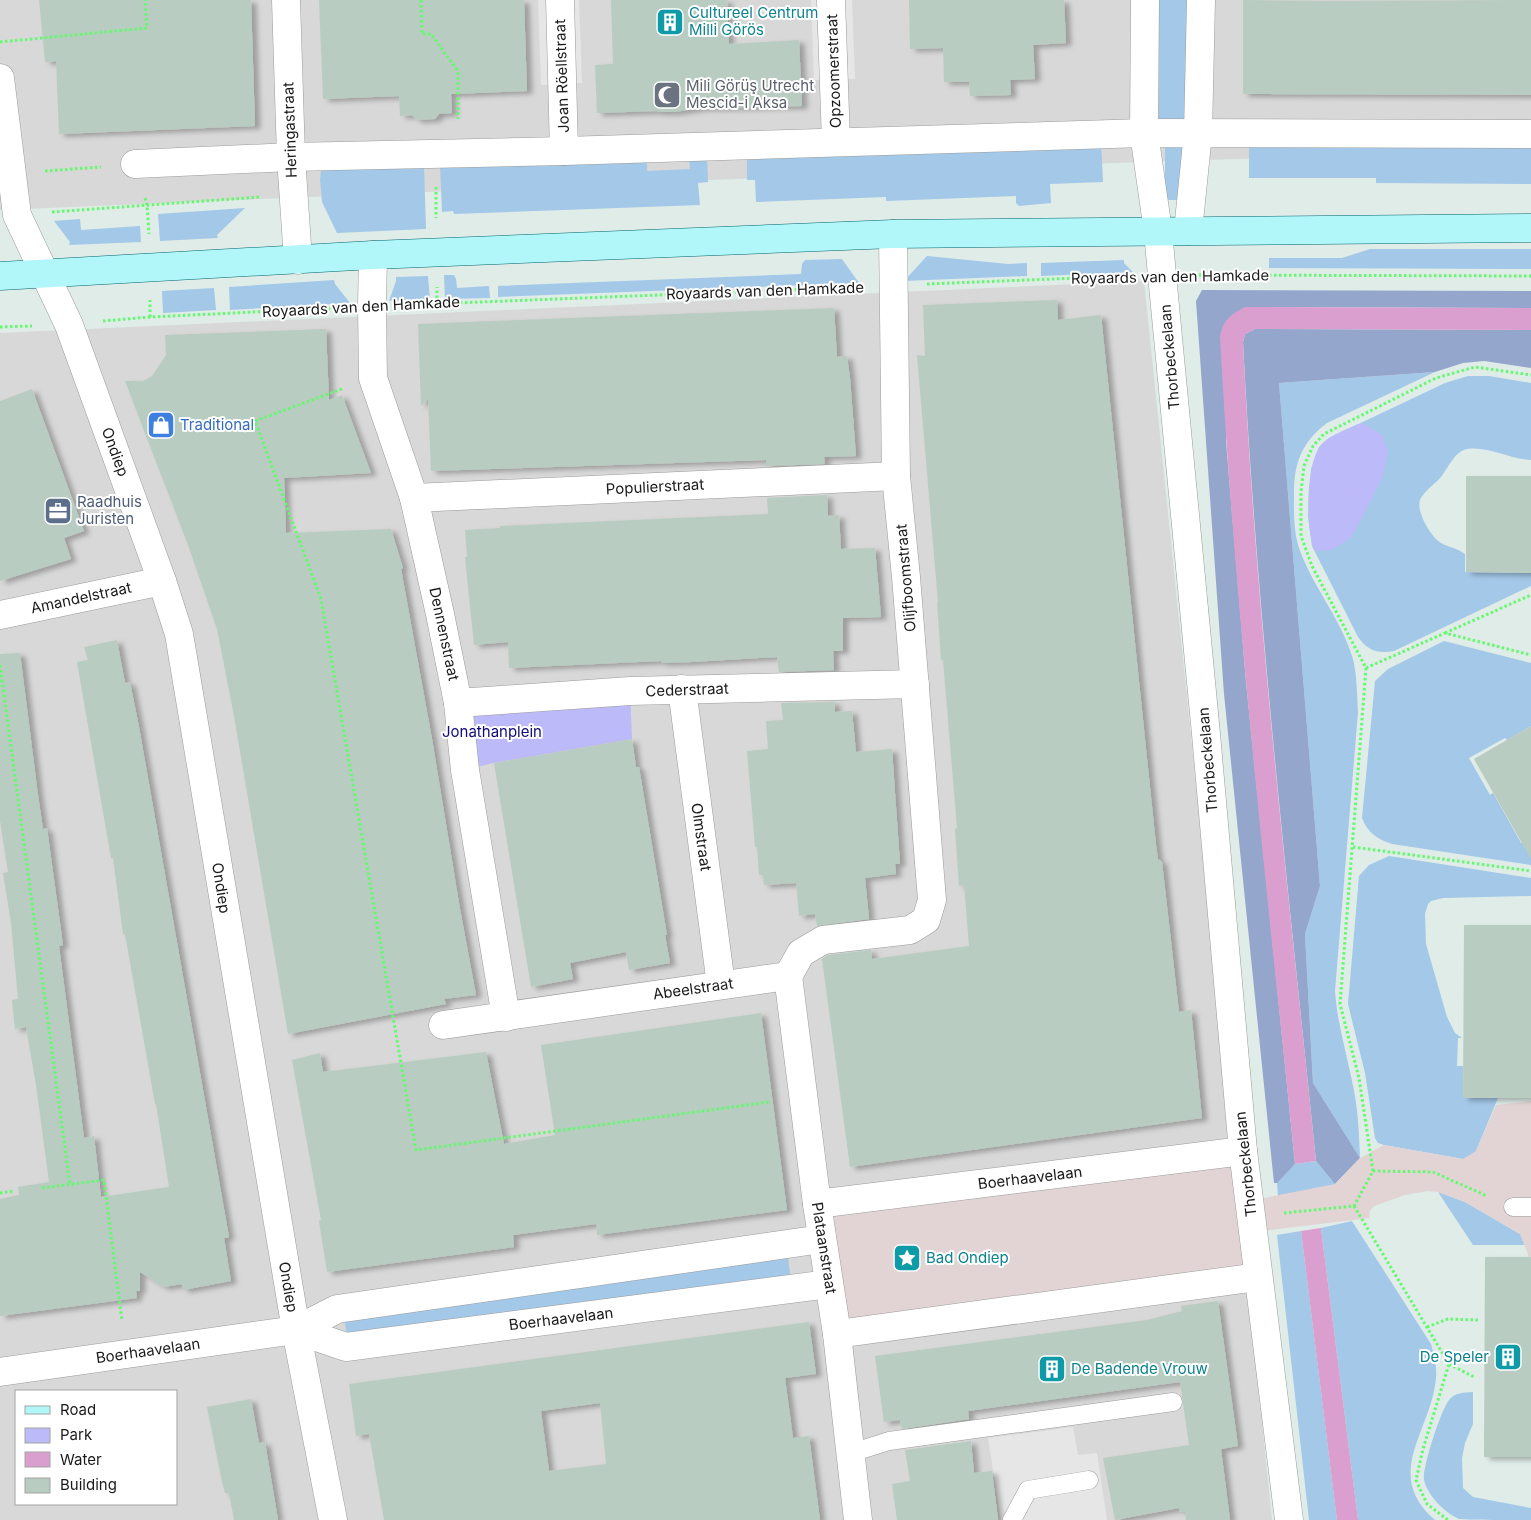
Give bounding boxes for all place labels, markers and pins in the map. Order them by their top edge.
place label: Cultureel Centrum Milli Görös [689,3,818,39]
building icon: Cultureel Centrum Milli Görös [655,7,685,37]
place label: Mili Görüş Utrecht Mescid-i Aksa [686,76,814,112]
mosque icon: Mili Görüş Utrecht Mescid-i Aksa [652,80,682,110]
shop icon: Traditional [146,410,176,440]
place label: Traditional [180,415,254,434]
place label: Raadhuis Juristen [77,492,142,528]
office icon: Raadhuis Juristen [43,496,73,526]
place icon: Bad Ondiep [892,1243,922,1273]
place label: Bad Ondiep [926,1248,1009,1267]
building icon: De Speler [1493,1342,1523,1372]
place label: De Speler [1420,1347,1489,1366]
building icon: De Badende Vrouw [1037,1354,1067,1384]
place label: De Badende Vrouw [1071,1359,1208,1378]

